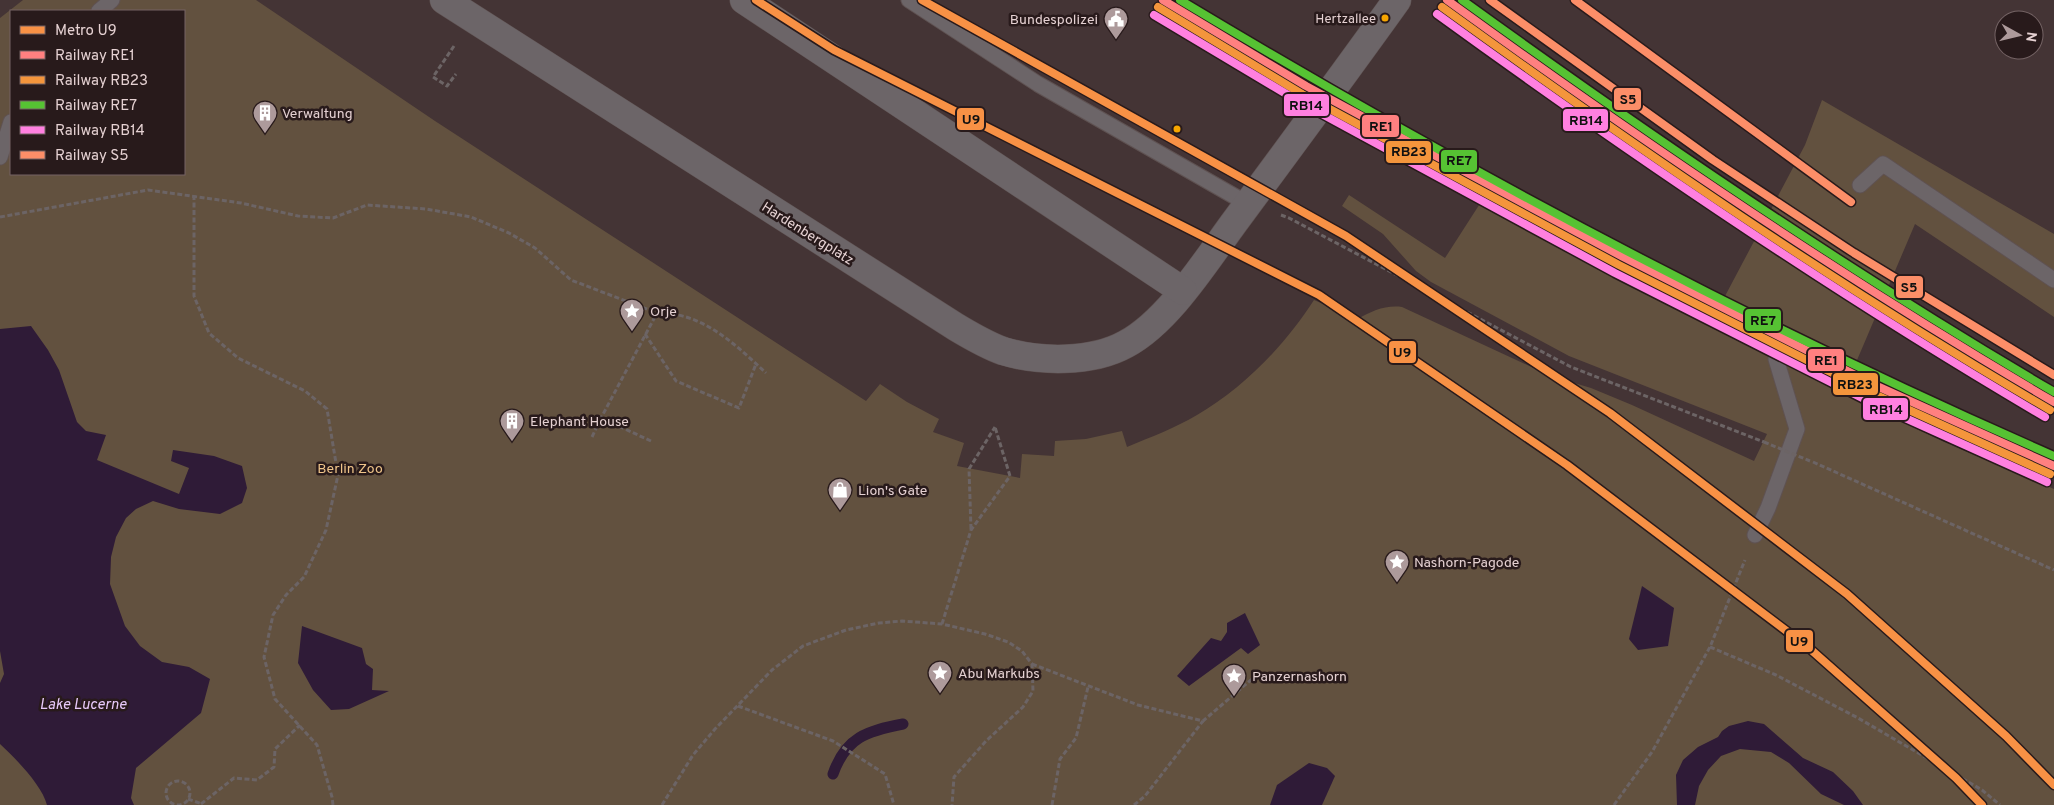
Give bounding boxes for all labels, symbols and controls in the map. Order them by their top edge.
public building icon: Bundespolizei [1103,6,1129,40]
legend [10,10,185,175]
north arrow [1994,10,2044,60]
place label: Bundespolizei [1010,12,1098,29]
place label: Hertzallee [1315,12,1376,28]
marker: Hertzallee [1380,13,1390,23]
text: Metro U9 [55,22,117,41]
text: N [2021,30,2040,43]
text: Railway RE1 [55,47,135,66]
text: Railway RB23 [55,72,148,91]
line badge: S5 [1613,87,1642,111]
text: S5 [1619,92,1637,109]
line badge: RB14 [1283,93,1330,117]
text: Railway RE7 [55,97,137,116]
text: RB14 [1289,98,1323,115]
building icon: Verwaltung [252,100,278,134]
place label: Verwaltung [282,106,353,123]
line badge: U9 [956,107,985,131]
line badge: RB14 [1562,108,1609,132]
text: U9 [962,112,980,129]
text: RB14 [1569,113,1603,130]
line badge: RE1 [1361,114,1400,138]
text: RE1 [1369,119,1393,136]
text: Railway RB14 [55,122,145,141]
unlabelled marker [1172,124,1182,134]
line badge: RB23 [1385,140,1432,164]
text: RB23 [1391,144,1427,161]
text: Railway S5 [55,147,129,166]
line badge: RE7 [1440,149,1478,173]
text: RE7 [1446,153,1472,170]
street label: Hardenbergplatz [758,199,856,269]
line badge: S5 [1895,275,1924,299]
text: S5 [1900,280,1918,297]
place icon: Orje [619,298,645,332]
place label: Orje [650,304,677,321]
line badge: RE7 [1744,308,1782,332]
text: RE7 [1750,313,1776,330]
line badge: U9 [1388,340,1417,364]
text: U9 [1393,345,1411,362]
line badge: RE1 [1807,348,1845,372]
text: RE1 [1814,353,1838,370]
line badge: RB23 [1832,372,1879,396]
text: RB23 [1837,377,1873,394]
line badge: RB14 [1862,397,1909,421]
text: RB14 [1869,402,1903,419]
building icon: Elephant House [499,408,525,442]
place label: Elephant House [530,414,629,431]
park label: Berlin Zoo [317,461,383,478]
shop icon: Lion's Gate [827,477,853,511]
place label: Lion's Gate [858,483,927,500]
place icon: Nashorn-Pagode [1384,549,1410,583]
place label: Nashorn-Pagode [1414,555,1519,572]
line badge: U9 [1785,629,1814,653]
text: U9 [1790,634,1808,651]
place icon: Abu Markubs [927,660,953,694]
place icon: Panzernashorn [1221,663,1247,697]
place label: Abu Markubs [958,666,1040,683]
place label: Panzernashorn [1252,669,1347,686]
water label: Lake Lucerne [40,696,127,715]

